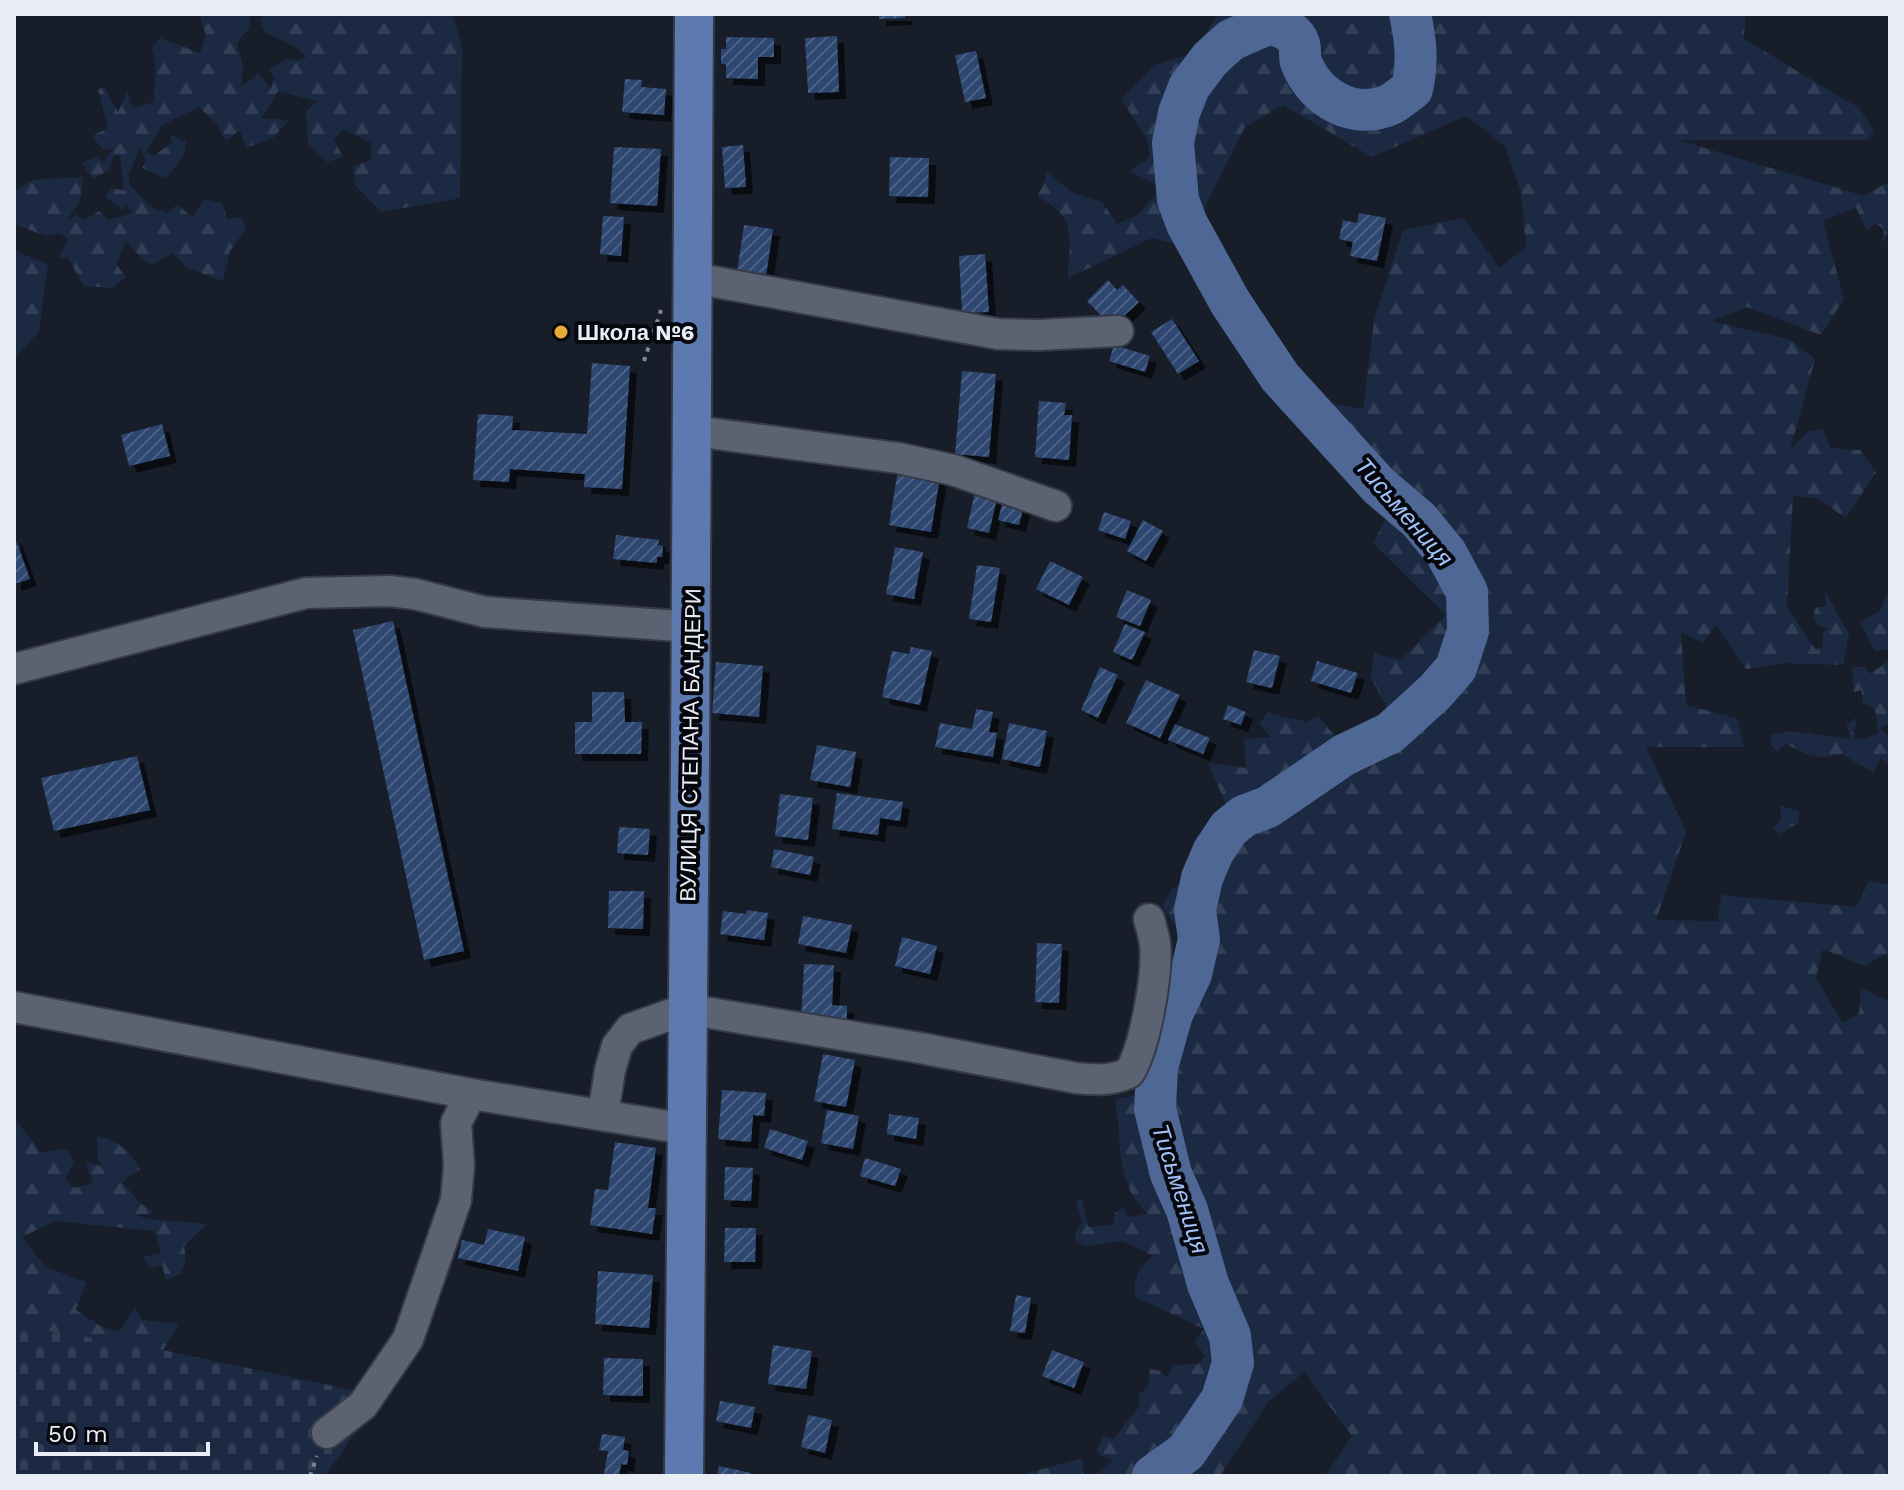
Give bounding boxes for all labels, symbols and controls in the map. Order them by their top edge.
place label: Школа №6 [577,320,694,345]
marker: Школа №6 [552,323,570,341]
water label: Тисьмениця [1349,452,1459,572]
street label: ВУЛИЦЯ СТЕПАНА БАНДЕРИ [675,588,706,902]
water label: Тисьмениця [1146,1121,1214,1258]
scale bar [36,1406,208,1456]
text: 50 m [48,1420,108,1448]

